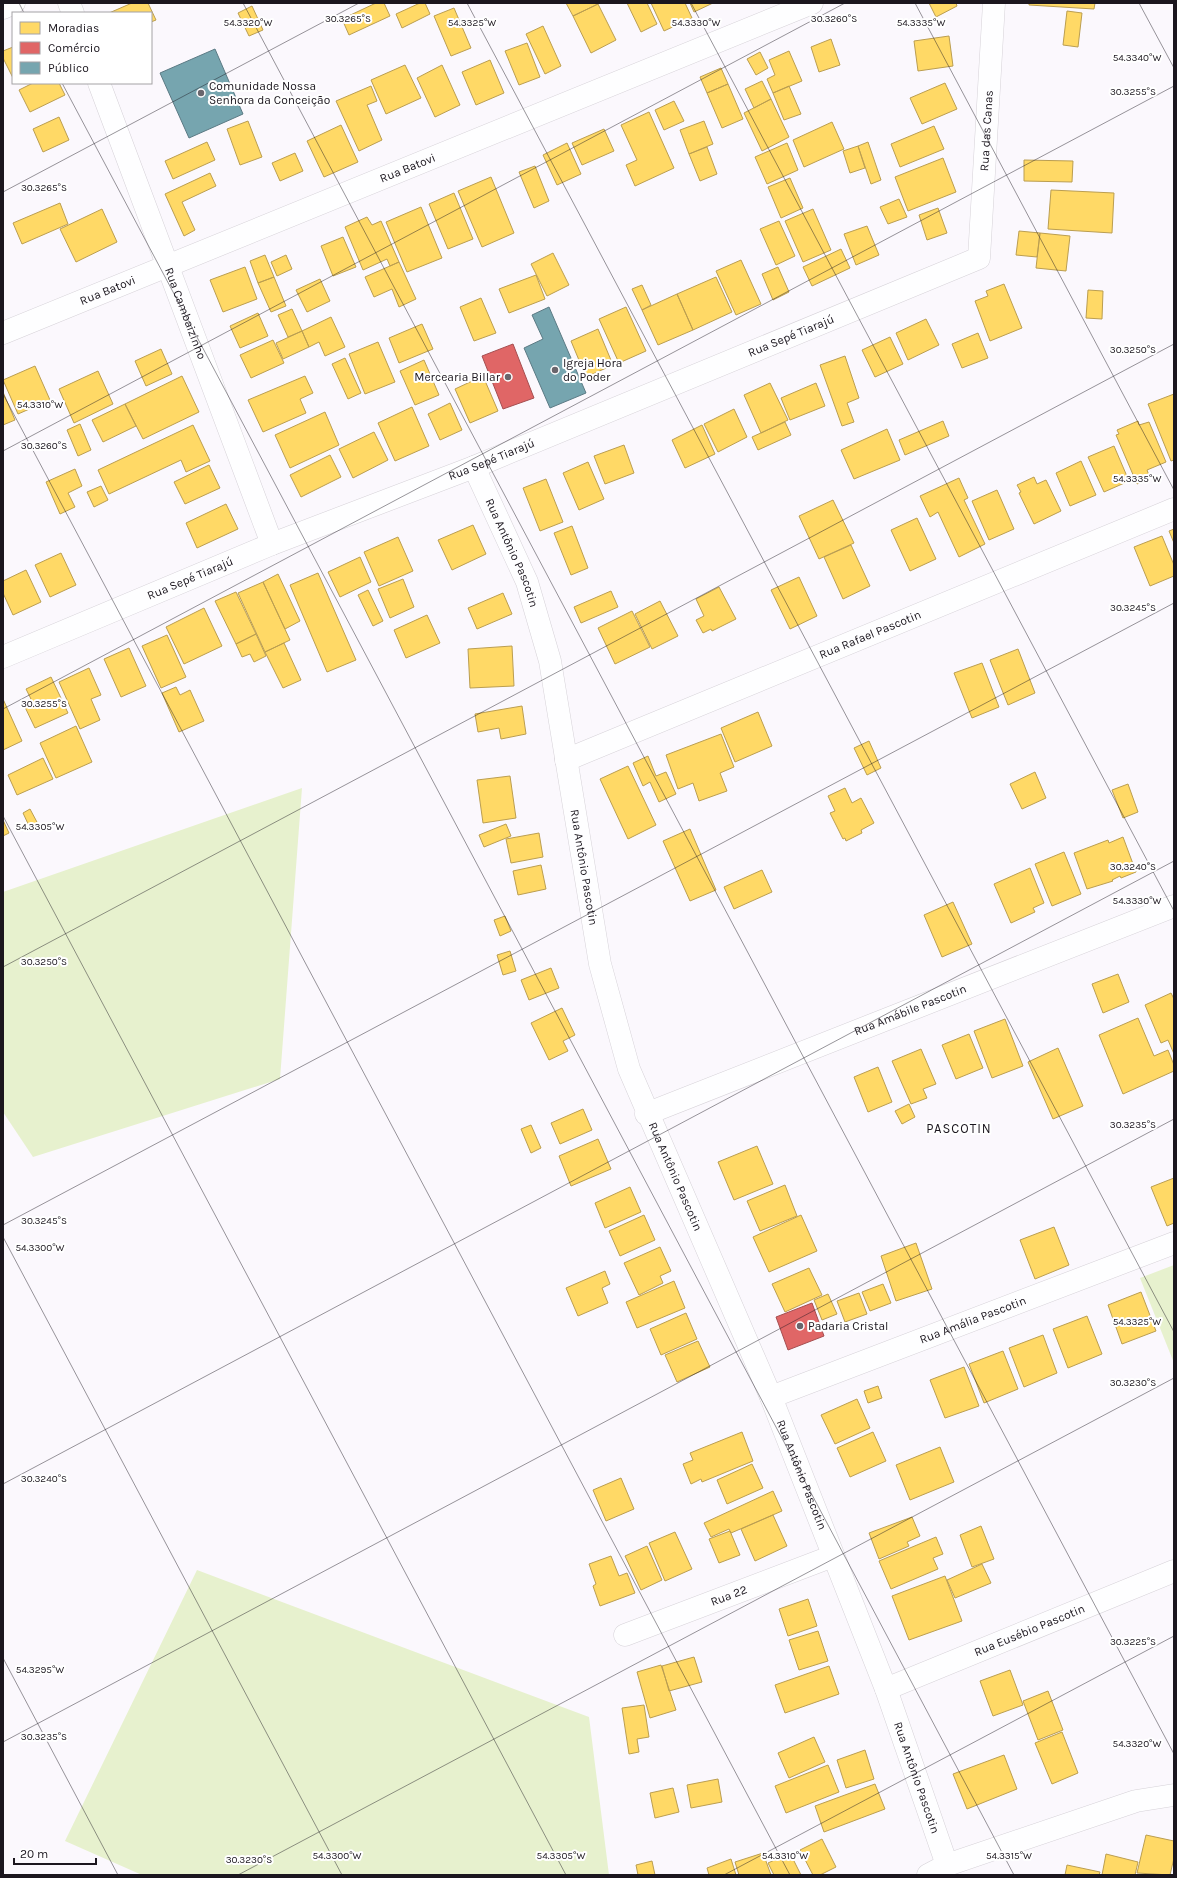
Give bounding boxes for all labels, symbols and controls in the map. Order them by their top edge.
legend [12,12,152,84]
text: 30.3265°S [325,13,371,25]
text: 30.3260°S [811,13,857,25]
text: 54.3320°W [224,17,273,29]
text: 54.3325°W [448,17,496,29]
text: 54.3330°W [671,17,721,29]
text: 54.3335°W [897,17,945,29]
text: Moradias [48,21,99,35]
text: Comércio [48,41,100,55]
text: 54.3340°W [1113,52,1161,64]
text: Público [48,61,89,75]
place label: Comunidade Nossa Senhora da Conceição [209,79,330,107]
text: 30.3255°S [1110,86,1156,98]
marker: Comunidade Nossa Senhora da Conceição [196,88,206,98]
street label: Rua das Canas [977,90,996,172]
street label: Rua Batovi [378,150,438,186]
text: 30.3265°S [21,182,67,194]
street label: Rua Cambaizinho [162,265,209,361]
street label: Rua Batovi [78,273,138,308]
street label: Rua Sepé Tiarajú [746,312,836,360]
text: 30.3250°S [1110,344,1156,356]
place label: Igreja Hora do Poder [563,356,622,384]
marker: Igreja Hora do Poder [550,365,560,375]
place label: Mercearia Billar [414,370,501,384]
marker: Mercearia Billar [503,372,513,382]
text: 54.3310°W [17,399,63,411]
street label: Rua Sepé Tiarajú [446,436,537,483]
text: 30.3260°S [21,440,67,452]
text: 54.3335°W [1113,473,1161,485]
street label: Rua Antônio Pascotin [482,496,541,609]
street label: Rua Sepé Tiarajú [145,554,235,603]
text: 30.3245°S [1110,602,1156,614]
street label: Rua Rafael Pascotin [817,607,923,662]
text: 30.3255°S [21,698,67,710]
street label: Rua Antônio Pascotin [568,808,600,926]
text: 54.3305°W [16,821,64,833]
text: 30.3240°S [1110,861,1156,873]
text: 54.3330°W [1112,895,1162,907]
text: 30.3250°S [21,956,67,968]
street label: Rua Amábile Pascotin [852,981,968,1038]
text: 30.3235°S [1110,1119,1156,1131]
street label: Rua Antônio Pascotin [646,1120,705,1233]
district label: PASCOTIN [926,1121,992,1136]
text: 30.3245°S [21,1215,67,1227]
text: 54.3300°W [15,1242,65,1254]
street label: Rua Amália Pascotin [918,1293,1028,1347]
text: 54.3325°W [1113,1316,1161,1328]
place label: Padaria Cristal [808,1319,888,1333]
marker: Padaria Cristal [795,1321,805,1331]
text: 30.3230°S [1110,1377,1156,1389]
street label: Rua Antônio Pascotin [774,1418,830,1532]
text: 30.3240°S [21,1473,67,1485]
street label: Rua 22 [708,1582,749,1609]
street label: Rua Eusébio Pascotin [972,1601,1087,1659]
text: 30.3225°S [1110,1636,1156,1648]
text: 54.3295°W [16,1664,64,1676]
street label: Rua Antônio Pascotin [891,1720,943,1835]
text: 30.3235°S [21,1731,67,1743]
text: 54.3320°W [1113,1738,1162,1750]
scale bar [14,1840,96,1866]
text: 20 m [20,1847,48,1861]
text: 54.3300°W [312,1850,362,1862]
text: 54.3305°W [537,1850,585,1862]
text: 54.3310°W [762,1850,808,1862]
text: 54.3315°W [986,1850,1032,1862]
text: 30.3230°S [226,1854,272,1866]

